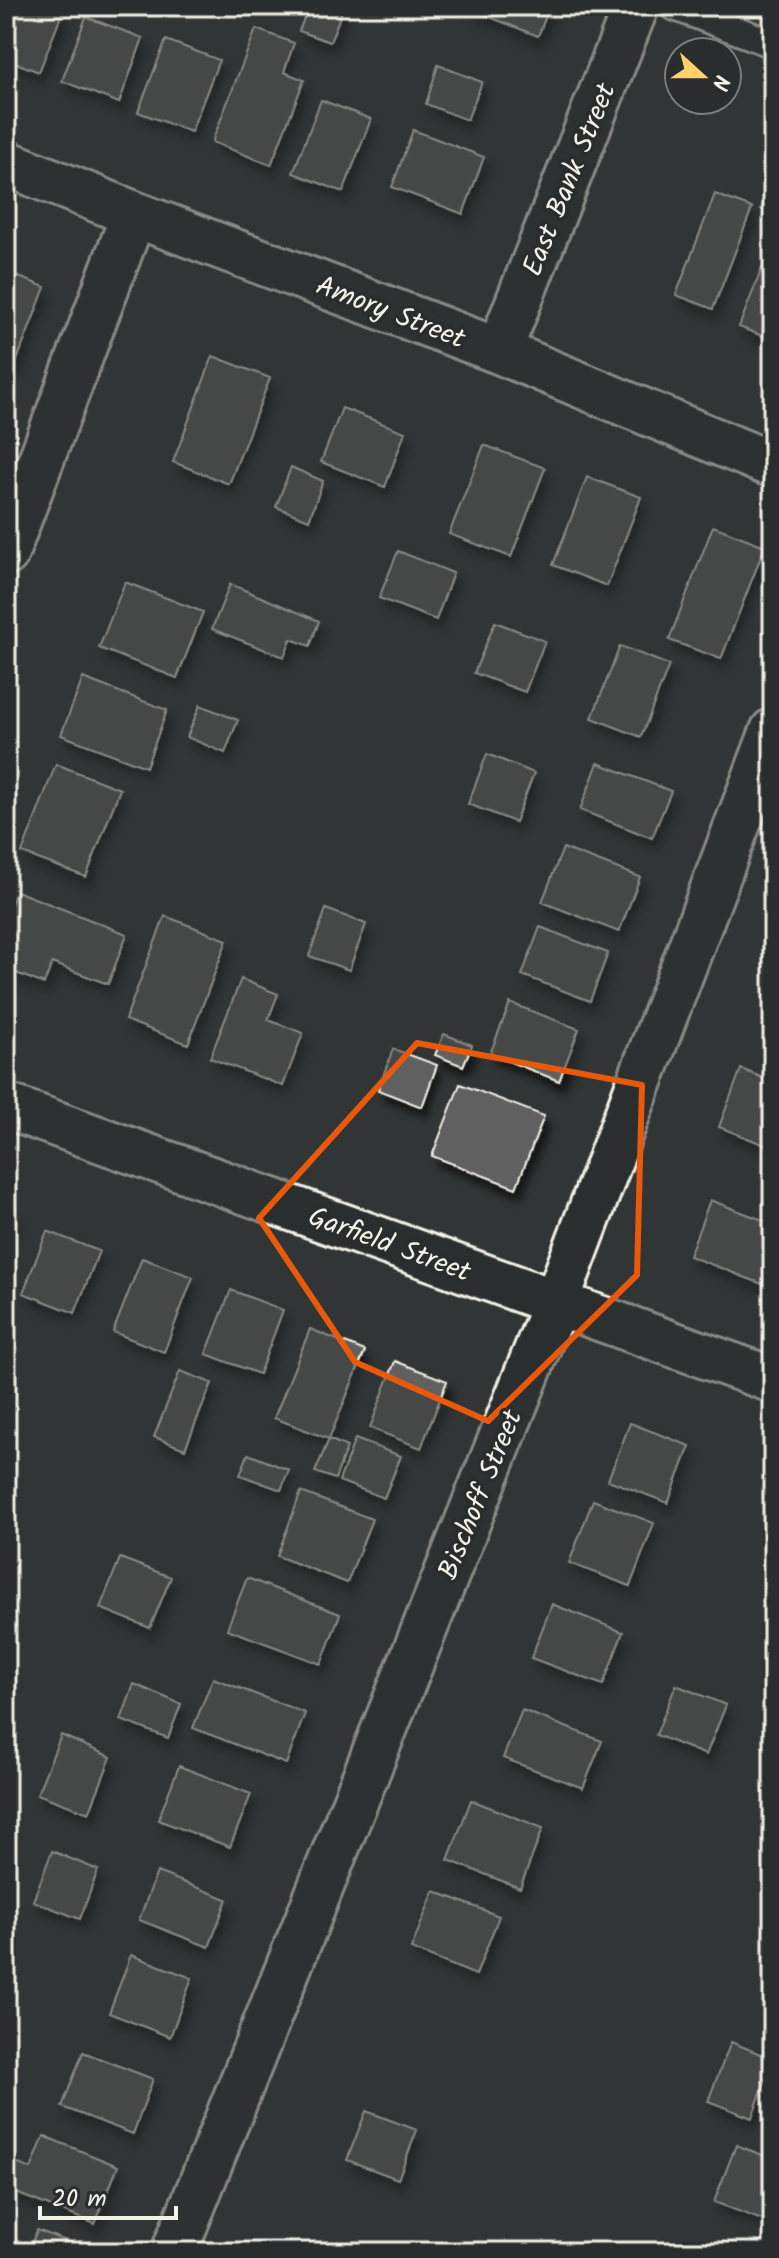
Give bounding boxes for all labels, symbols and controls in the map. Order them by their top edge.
north arrow [663,36,743,116]
text: N [700,70,738,95]
street label: East Bank Street [511,76,630,283]
street label: Amory Street [309,264,472,363]
street label: Garfield Street [302,1195,478,1296]
street label: Bischoff Street [427,1402,536,1587]
scale bar [40,2170,176,2220]
text: 20 m [52,2180,107,2219]

